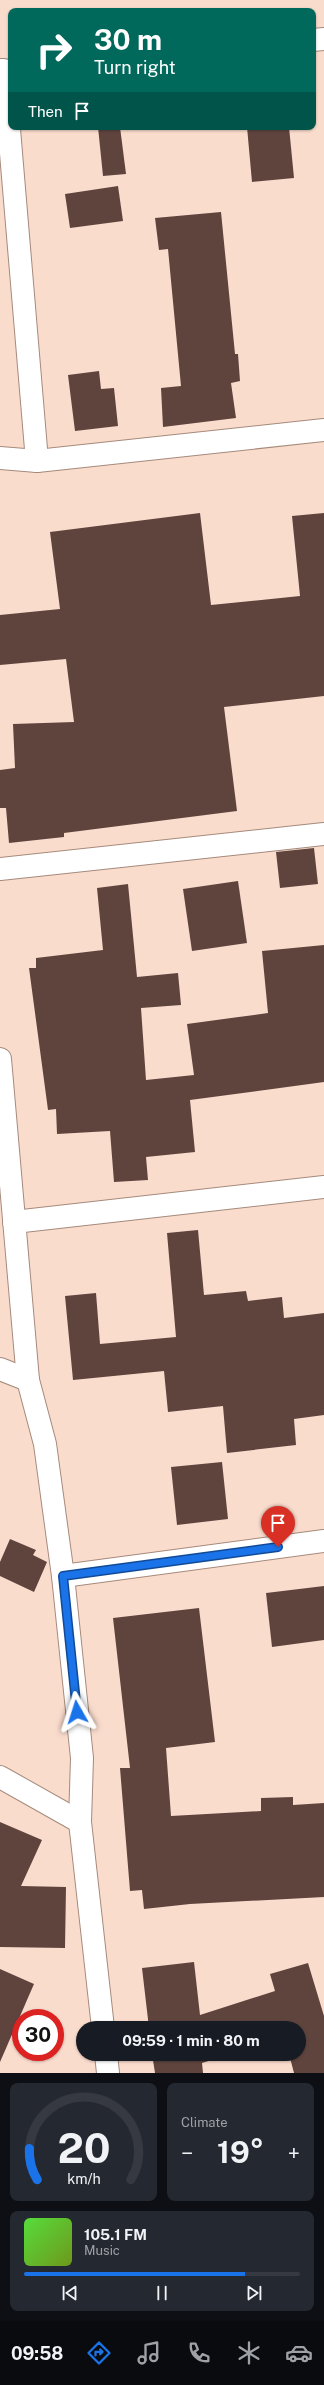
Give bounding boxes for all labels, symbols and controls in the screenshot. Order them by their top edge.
text: 30 m [94,23,162,56]
icon: right [28,24,80,76]
text: Turn right [94,57,176,78]
icon: arrive [71,100,93,122]
text: Then [28,103,63,120]
pin [261,1506,295,1547]
icon: arrive [267,1512,289,1534]
position arrow [56,1691,98,1733]
speed limit sign: 30 [12,2009,64,2061]
text: 09:59 · 1 min · 80 m [122,2032,260,2049]
text: Climate [181,2115,228,2130]
text: 20 [57,2123,110,2172]
text: 19° [217,2134,264,2170]
text: − [181,2140,193,2166]
text: + [288,2140,300,2166]
text: km/h [67,2170,100,2187]
text: 105.1 FM [84,2226,147,2243]
text: Music [84,2243,120,2258]
icon: previous [59,2282,81,2304]
icon: pause [151,2282,173,2304]
icon: next [243,2282,265,2304]
icon: directions [85,2339,113,2367]
icon: music [135,2339,163,2367]
icon: phone [185,2339,213,2367]
icon: climate [235,2339,263,2367]
icon: car [285,2339,313,2367]
text: 09:58 [11,2343,63,2364]

